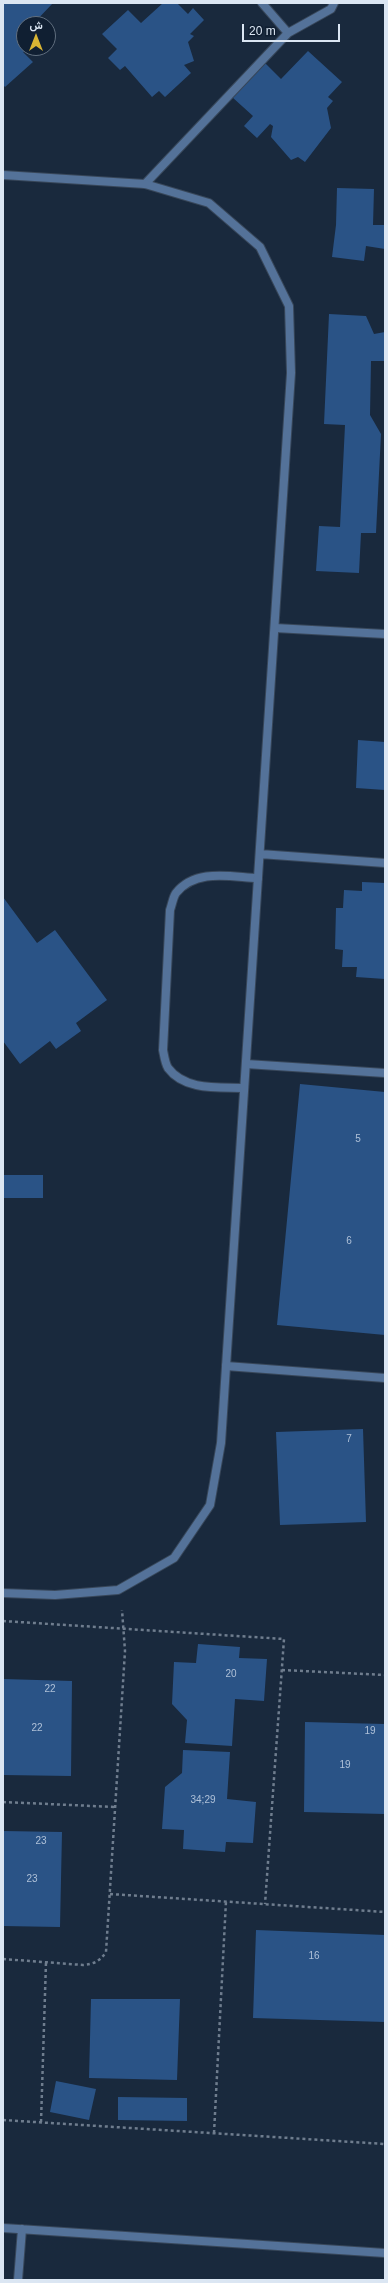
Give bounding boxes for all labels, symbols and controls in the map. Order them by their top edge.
north arrow [16,16,56,56]
scale bar [244,16,342,42]
text: ش [29,19,43,31]
text: 20 m [249,24,276,38]
house number: 5 [355,1133,361,1145]
house number: 6 [346,1235,352,1247]
house number: 7 [346,1433,352,1445]
house number: 20 [225,1668,237,1680]
house number: 22 [44,1683,56,1695]
house number: 22 [31,1722,43,1734]
house number: 19 [364,1725,376,1737]
house number: 19 [339,1759,351,1771]
house number: 34;29 [190,1794,216,1806]
house number: 23 [35,1835,47,1847]
house number: 23 [26,1873,38,1885]
house number: 16 [308,1950,320,1962]

